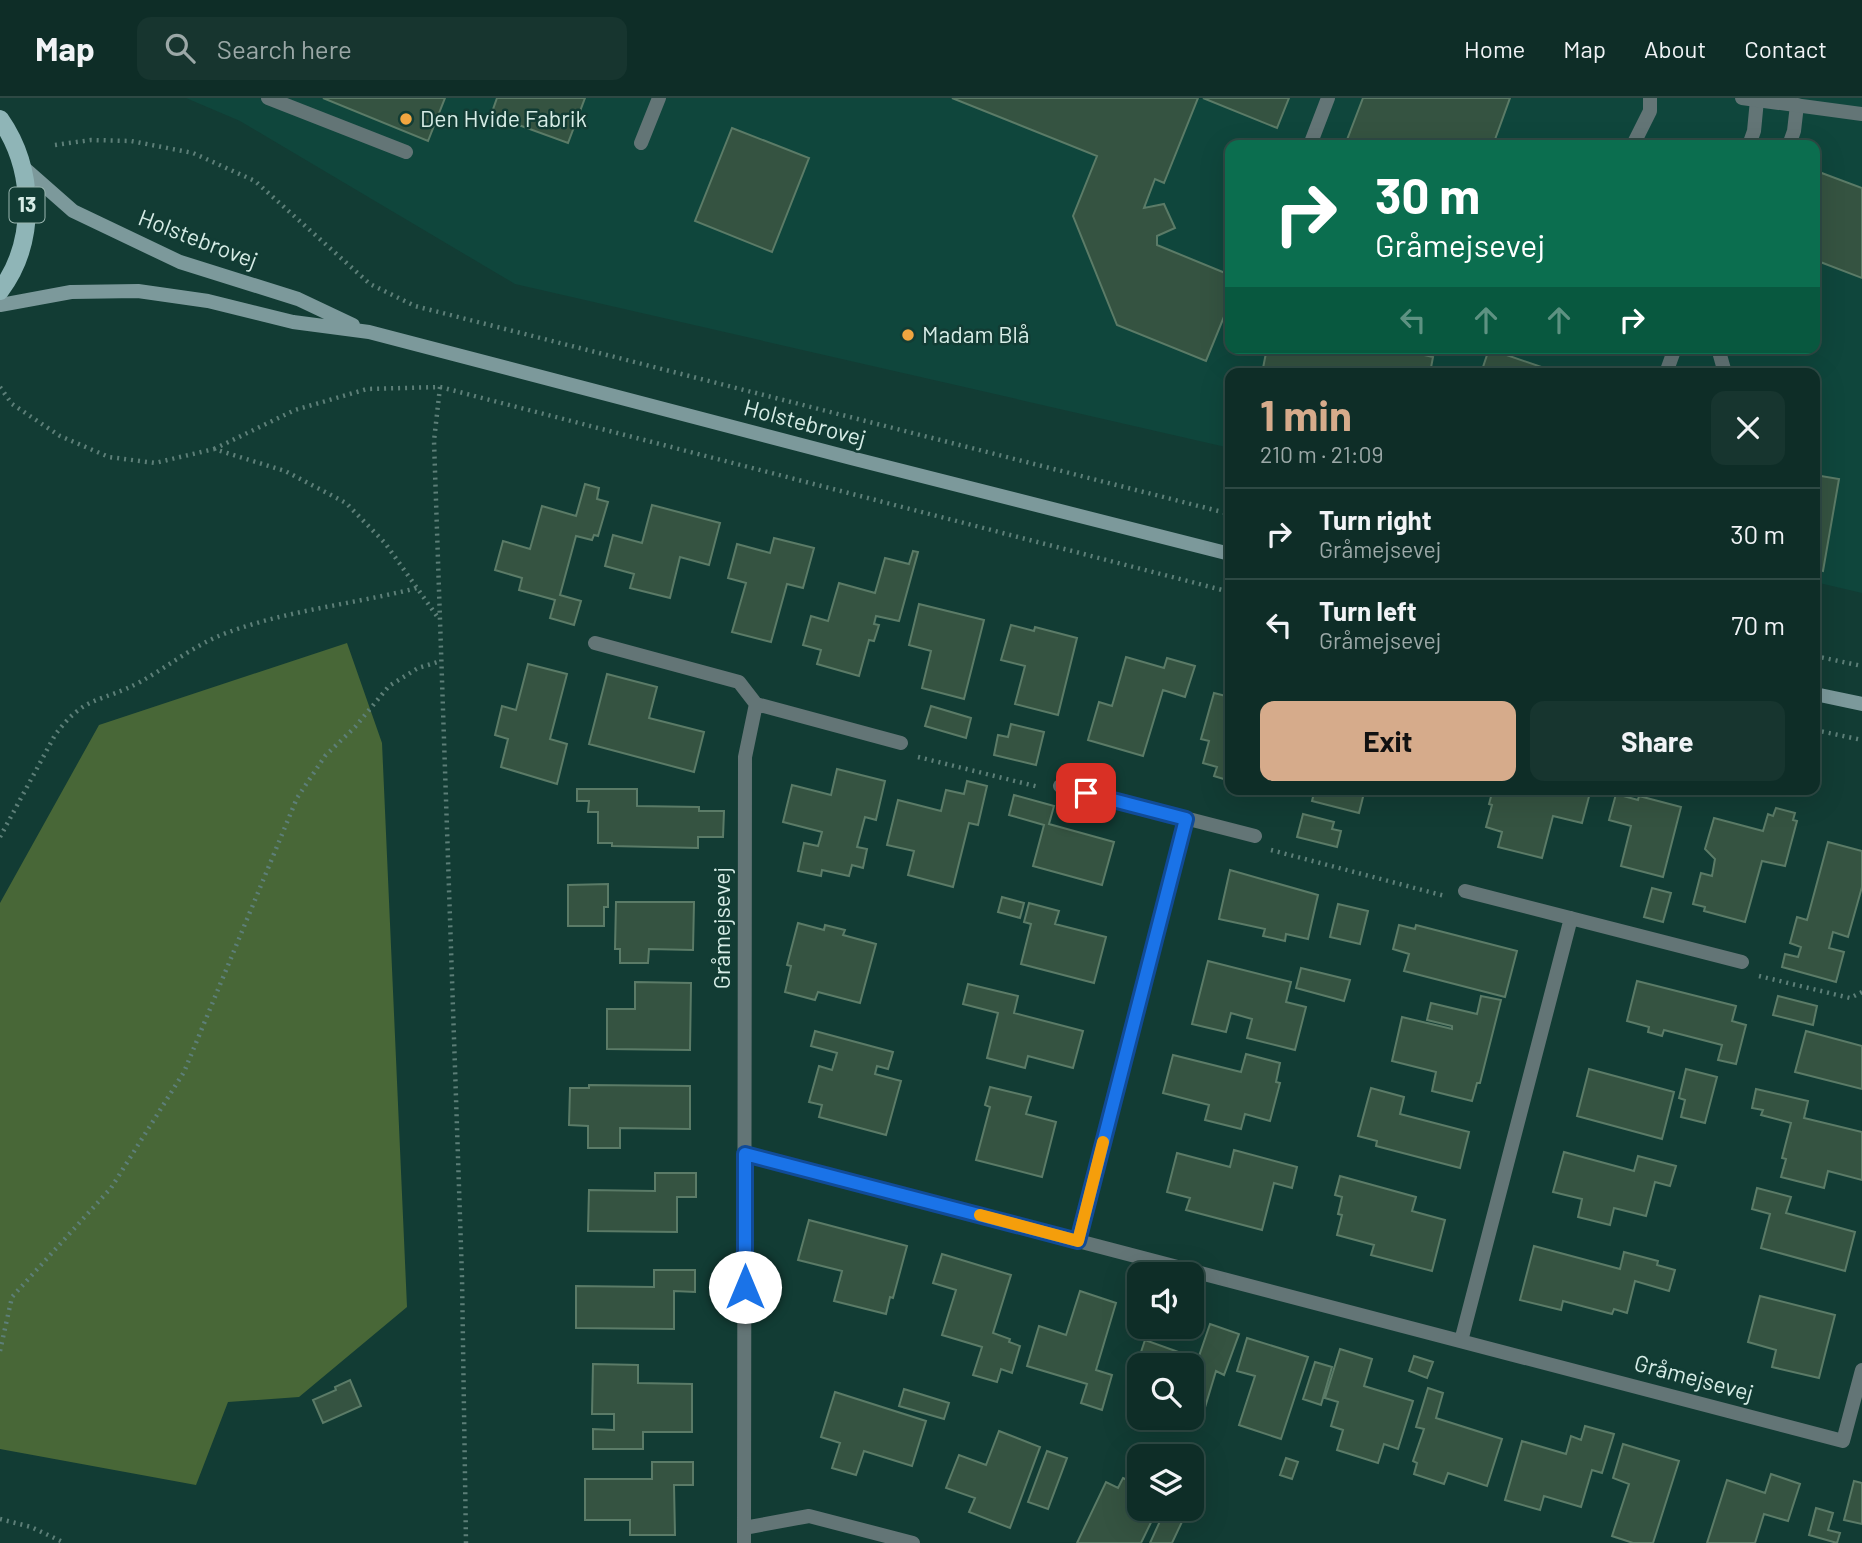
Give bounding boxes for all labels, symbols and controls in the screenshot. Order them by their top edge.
search box [137,17,627,80]
text: Map [35,28,95,68]
icon: search [161,29,199,67]
text: Search here [217,33,352,64]
text: Home [1464,34,1525,63]
text: Map [1563,34,1606,63]
text: About [1644,34,1706,63]
text: Contact [1744,34,1827,63]
place label: Den Hvide Fabrik [420,104,587,132]
marker: Den Hvide Fabrik [398,111,414,127]
text: 30 m [1375,165,1480,224]
icon: right [1260,168,1351,259]
road number: 13 [10,188,44,222]
street label: Holstebrovej [135,203,262,274]
text: Gråmejsevej [1375,225,1545,263]
icon: left [1394,301,1432,339]
icon: ahead [1467,301,1505,339]
icon: ahead [1540,301,1578,339]
icon: right [1613,301,1651,339]
place label: Madam Blå [922,320,1030,348]
marker: Madam Blå [900,327,916,343]
text: 1 min [1260,389,1352,439]
button: close [1711,391,1785,465]
street label: Holstebrovej [741,392,870,452]
text: 210 m · 21:09 [1260,440,1384,468]
text: Turn right [1319,504,1432,535]
icon: right [1260,515,1298,553]
text: 30 m [1730,518,1785,549]
text: Gråmejsevej [1319,535,1441,563]
text: Turn left [1319,595,1417,626]
icon: left [1260,606,1298,644]
text: 70 m [1731,609,1785,640]
text: Gråmejsevej [1319,626,1441,654]
button: Exit [1260,701,1516,781]
button: Share [1530,701,1785,781]
pin [1056,763,1116,823]
icon: arrive [1067,774,1105,812]
street label: Gråmejsevej [707,867,735,989]
position arrow [708,1250,782,1324]
map controls [1127,1262,1204,1521]
button: sound [1127,1262,1204,1339]
street label: Gråmejsevej [1632,1348,1757,1406]
button: search [1127,1353,1204,1430]
button: layers [1127,1444,1204,1521]

